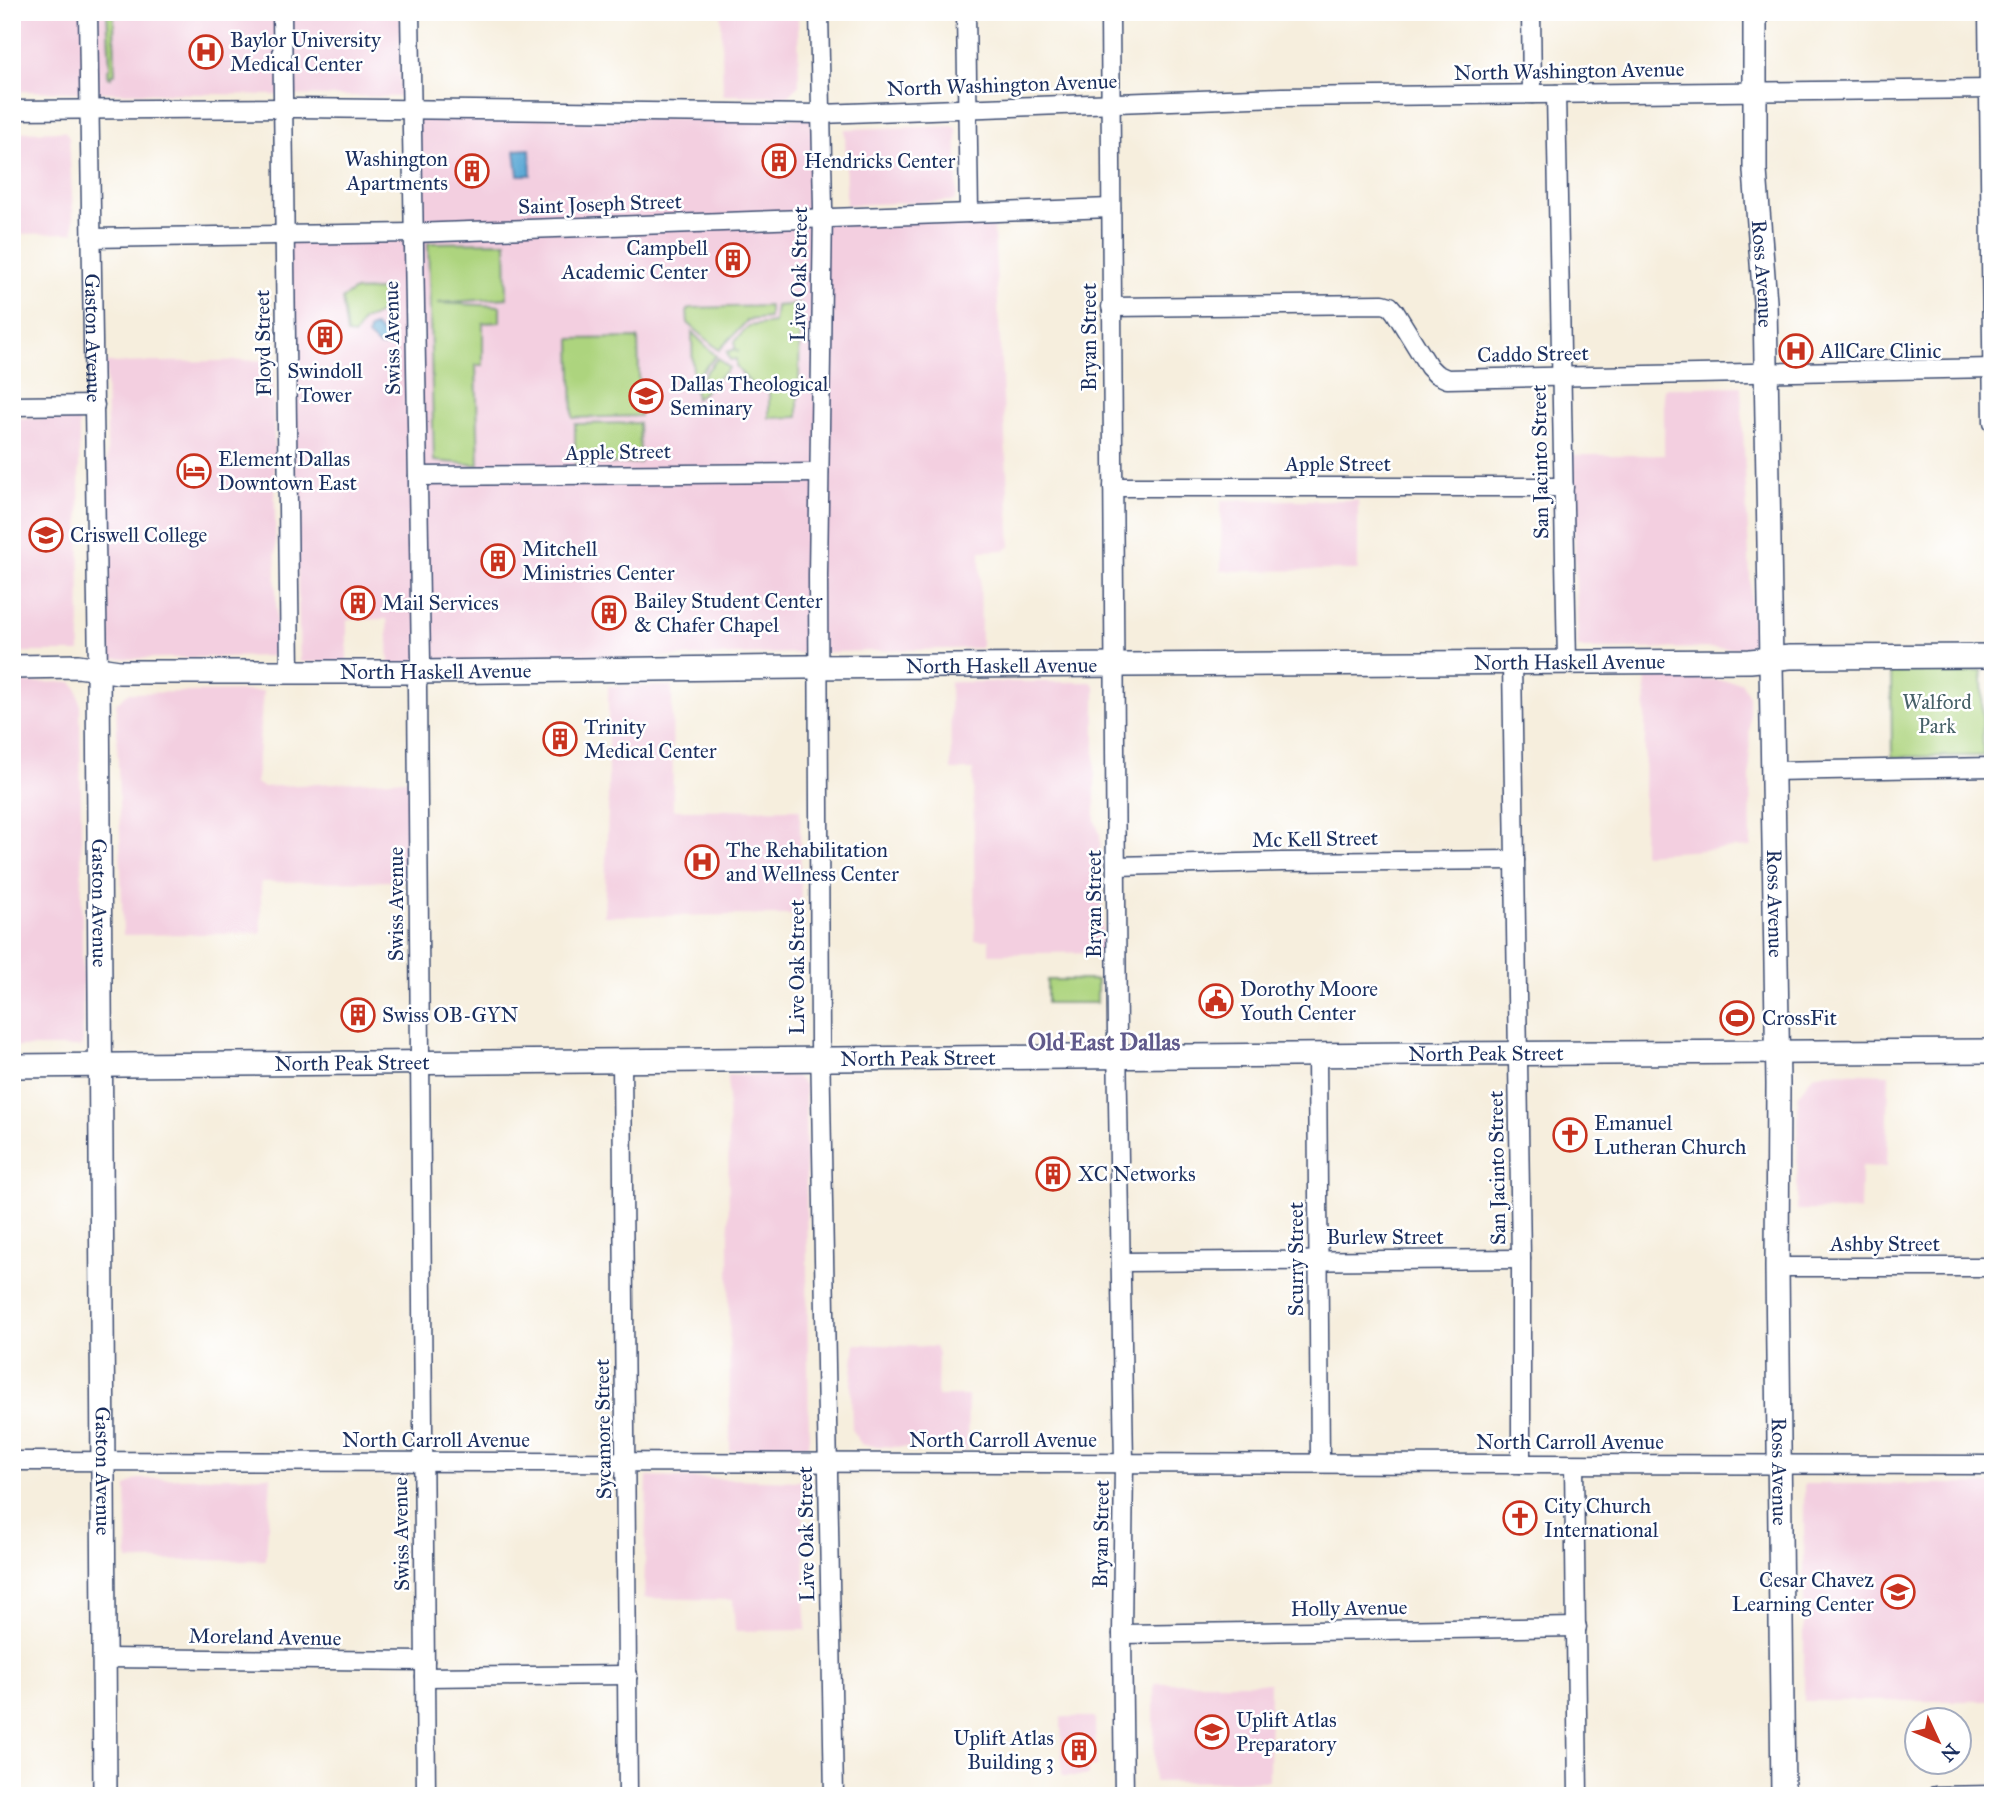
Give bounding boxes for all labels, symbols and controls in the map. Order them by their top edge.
place label: Baylor University Medical Center [230,27,382,77]
hospital icon: Baylor University Medical Center [187,33,225,71]
street label: North Washington Avenue [1453,56,1685,86]
street label: North Washington Avenue [886,68,1118,102]
building icon: Hendricks Center [760,142,798,180]
place label: Washington Apartments [344,146,448,196]
place label: Hendricks Center [804,148,955,174]
building icon: Washington Apartments [453,152,491,190]
street label: Saint Joseph Street [518,188,683,220]
street label: Live Oak Street [785,205,813,342]
street label: Ross Avenue [1746,219,1778,328]
place label: Campbell Academic Center [561,235,708,285]
building icon: Campbell Academic Center [714,241,752,279]
street label: Gaston Avenue [79,273,107,403]
street label: Swiss Avenue [378,280,406,395]
street label: Bryan Street [1076,282,1102,391]
street label: Floyd Street [249,289,277,397]
building icon: Swindoll Tower [306,318,344,356]
hospital icon: AllCare Clinic [1777,332,1815,370]
place label: AllCare Clinic [1819,338,1941,364]
street label: Caddo Street [1477,340,1590,368]
place label: Swindoll Tower [287,358,363,408]
place label: Dallas Theological Seminary [670,371,829,421]
school or university icon: Dallas Theological Seminary [627,377,665,415]
street label: San Jacinto Street [1526,384,1554,539]
street label: Apple Street [564,438,672,466]
place label: Element Dallas Downtown East [218,446,358,496]
street label: Apple Street [1284,451,1392,477]
hotel icon: Element Dallas Downtown East [175,452,213,490]
school or university icon: Criswell College [27,516,65,554]
place label: Criswell College [70,522,208,548]
place label: Mitchell Ministries Center [522,536,675,586]
building icon: Mitchell Ministries Center [479,542,517,580]
building icon: Mail Services [339,584,377,622]
place label: Bailey Student Center & Chafer Chapel [634,588,823,638]
place label: Mail Services [382,590,499,616]
building icon: Bailey Student Center & Chafer Chapel [590,594,628,632]
street label: North Haskell Avenue [1474,649,1666,676]
street label: North Haskell Avenue [906,652,1098,679]
street label: North Haskell Avenue [340,658,532,685]
park label: Walford Park [1902,689,1972,739]
place label: Trinity Medical Center [584,714,717,764]
building icon: Trinity Medical Center [541,720,579,758]
street label: Mc Kell Street [1252,825,1379,853]
place label: The Rehabilitation and Wellness Center [726,837,899,887]
street label: Gaston Avenue [86,838,113,968]
hospital icon: The Rehabilitation and Wellness Center [683,843,721,881]
street label: Swiss Avenue [383,847,409,961]
street label: Bryan Street [1081,849,1107,958]
street label: Ross Avenue [1761,849,1789,958]
street label: Live Oak Street [784,899,810,1035]
place label: Dorothy Moore Youth Center [1240,976,1378,1026]
public building icon: Dorothy Moore Youth Center [1197,982,1235,1020]
building icon: Swiss OB-GYN [339,996,377,1034]
sports icon: CrossFit [1718,999,1756,1037]
place label: Swiss OB-GYN [382,1002,519,1028]
place label: CrossFit [1762,1005,1837,1031]
district label: Old East Dallas [1028,1027,1181,1057]
street label: North Peak Street [1408,1040,1564,1067]
street label: North Peak Street [840,1045,996,1072]
street label: North Peak Street [274,1049,430,1077]
street label: San Jacinto Street [1483,1090,1511,1245]
place label: Emanuel Lutheran Church [1594,1110,1747,1160]
church icon: Emanuel Lutheran Church [1551,1116,1589,1154]
building icon: XC Networks [1034,1155,1072,1193]
place label: XC Networks [1078,1161,1196,1187]
street label: Scurry Street [1283,1201,1309,1316]
street label: Burlew Street [1326,1224,1444,1250]
street label: Ashby Street [1829,1231,1940,1257]
street label: Sycamore Street [589,1358,617,1500]
street label: Gaston Avenue [90,1406,116,1536]
street label: Ross Avenue [1766,1417,1793,1526]
street label: North Carroll Avenue [342,1427,530,1453]
street label: North Carroll Avenue [909,1427,1097,1453]
street label: North Carroll Avenue [1476,1429,1664,1455]
street label: Live Oak Street [792,1465,820,1602]
street label: Swiss Avenue [387,1476,415,1591]
street label: Bryan Street [1087,1479,1115,1588]
place label: City Church International [1544,1493,1659,1543]
church icon: City Church International [1501,1499,1539,1537]
place label: Cesar Chavez Learning Center [1732,1567,1874,1617]
school or university icon: Cesar Chavez Learning Center [1879,1573,1917,1611]
street label: Holly Avenue [1290,1594,1408,1622]
street label: Moreland Avenue [188,1623,342,1651]
north arrow [1904,1706,1974,1776]
place label: Uplift Atlas Preparatory [1236,1707,1337,1757]
school or university icon: Uplift Atlas Preparatory [1193,1713,1231,1751]
place label: Uplift Atlas Building 3 [953,1725,1054,1775]
building icon: Uplift Atlas Building 3 [1060,1731,1098,1769]
text: N [1936,1739,1964,1766]

